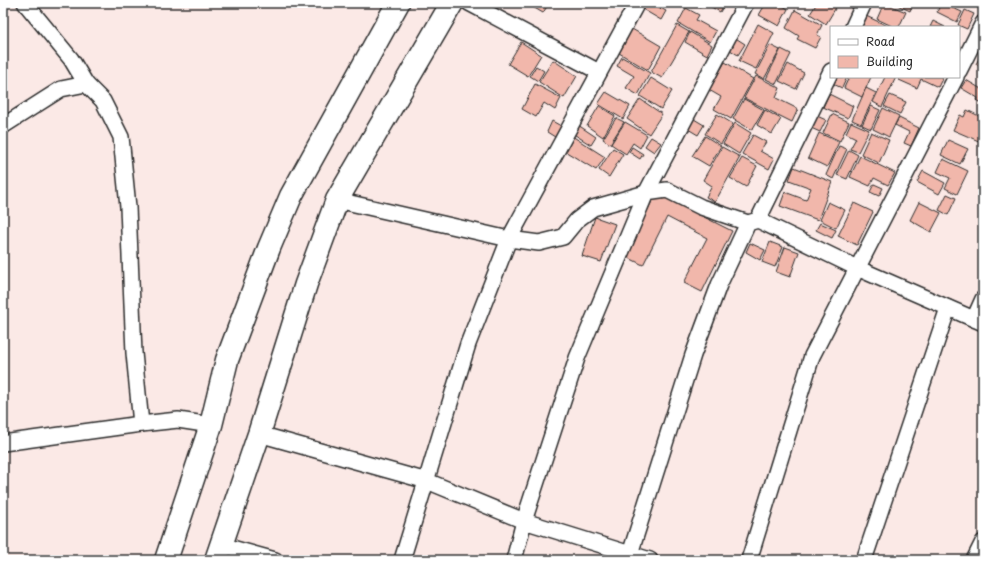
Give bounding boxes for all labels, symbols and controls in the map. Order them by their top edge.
legend [830,26,960,78]
text: Road [866,32,895,50]
text: Building [866,52,913,70]

